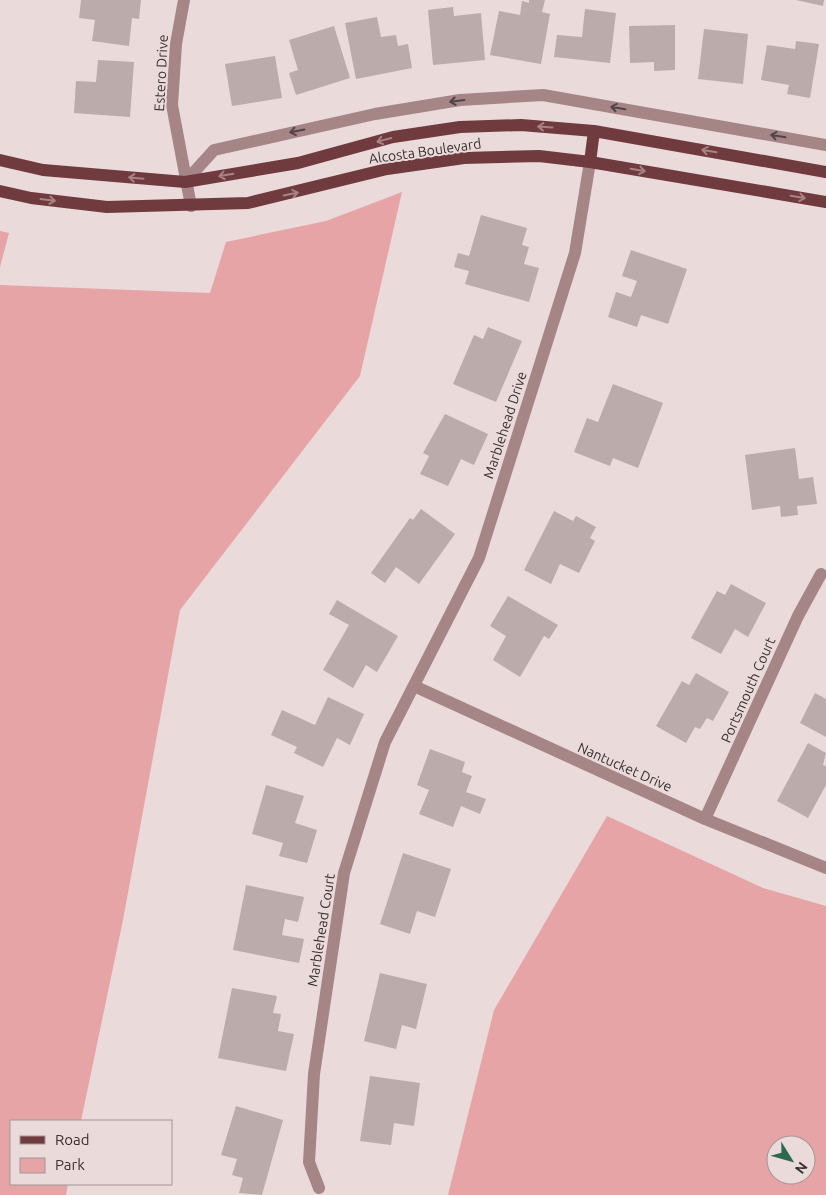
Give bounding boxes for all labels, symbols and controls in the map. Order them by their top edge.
street label: Estero Drive [151,34,171,112]
one-way arrow [449,96,465,106]
one-way arrow [610,102,626,112]
one-way arrow [538,122,554,132]
one-way arrow [290,127,306,136]
one-way arrow [770,131,786,140]
street label: Alcosta Boulevard [368,135,482,167]
one-way arrow [376,135,392,145]
one-way arrow [702,146,718,156]
one-way arrow [629,165,645,175]
one-way arrow [218,171,234,181]
one-way arrow [128,173,144,183]
one-way arrow [283,188,299,198]
one-way arrow [790,193,806,203]
one-way arrow [40,195,56,205]
street label: Marblehead Drive [480,369,530,481]
street label: Portsmouth Court [718,634,779,745]
street label: Nantucket Drive [575,739,675,795]
street label: Marblehead Court [304,872,338,988]
legend [10,1120,172,1185]
text: Road [55,1131,90,1148]
north arrow [766,1135,816,1185]
text: Park [55,1156,85,1173]
text: N [792,1159,811,1177]

